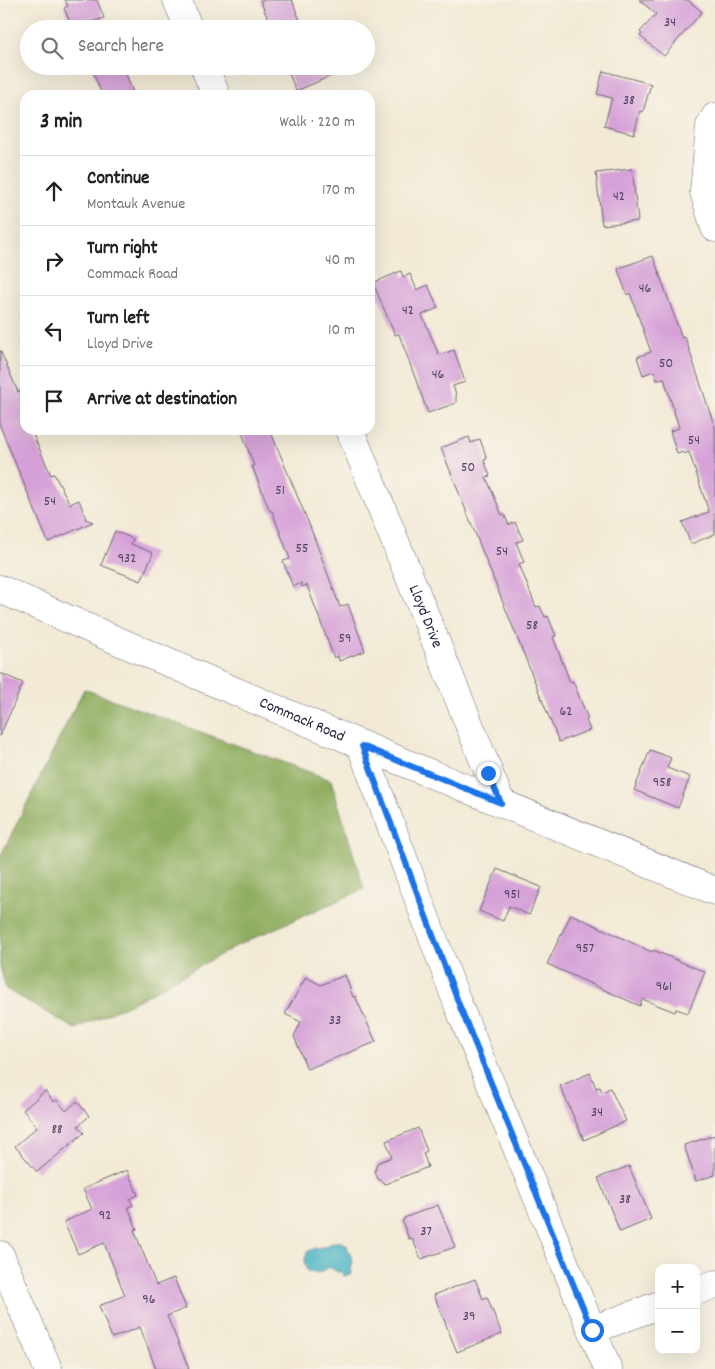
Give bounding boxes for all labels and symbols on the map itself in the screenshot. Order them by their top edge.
house number: 34 [664,13,676,33]
house number: 38 [623,91,635,111]
house number: 42 [613,187,625,207]
house number: 46 [639,279,651,299]
house number: 42 [402,301,414,321]
house number: 50 [659,354,673,374]
house number: 46 [432,365,444,385]
house number: 54 [688,431,700,451]
house number: 50 [461,458,475,478]
house number: 51 [275,481,285,501]
house number: 54 [44,492,56,512]
house number: 55 [296,539,308,559]
house number: 54 [496,542,508,562]
house number: 932 [118,549,136,569]
street label: Lloyd Drive [402,581,448,651]
house number: 58 [526,616,538,636]
house number: 59 [339,629,351,649]
street label: Commack Road [255,691,348,748]
house number: 62 [560,702,572,722]
route end [477,762,500,785]
house number: 958 [653,773,672,793]
house number: 951 [504,885,520,905]
house number: 957 [576,939,594,959]
house number: 961 [656,977,672,997]
house number: 33 [329,1011,341,1031]
house number: 34 [591,1103,603,1123]
house number: 88 [51,1120,63,1140]
house number: 38 [619,1190,631,1210]
house number: 92 [99,1206,111,1226]
house number: 37 [420,1222,432,1242]
house number: 96 [142,1290,156,1310]
house number: 39 [463,1307,475,1327]
route start [581,1319,604,1342]

